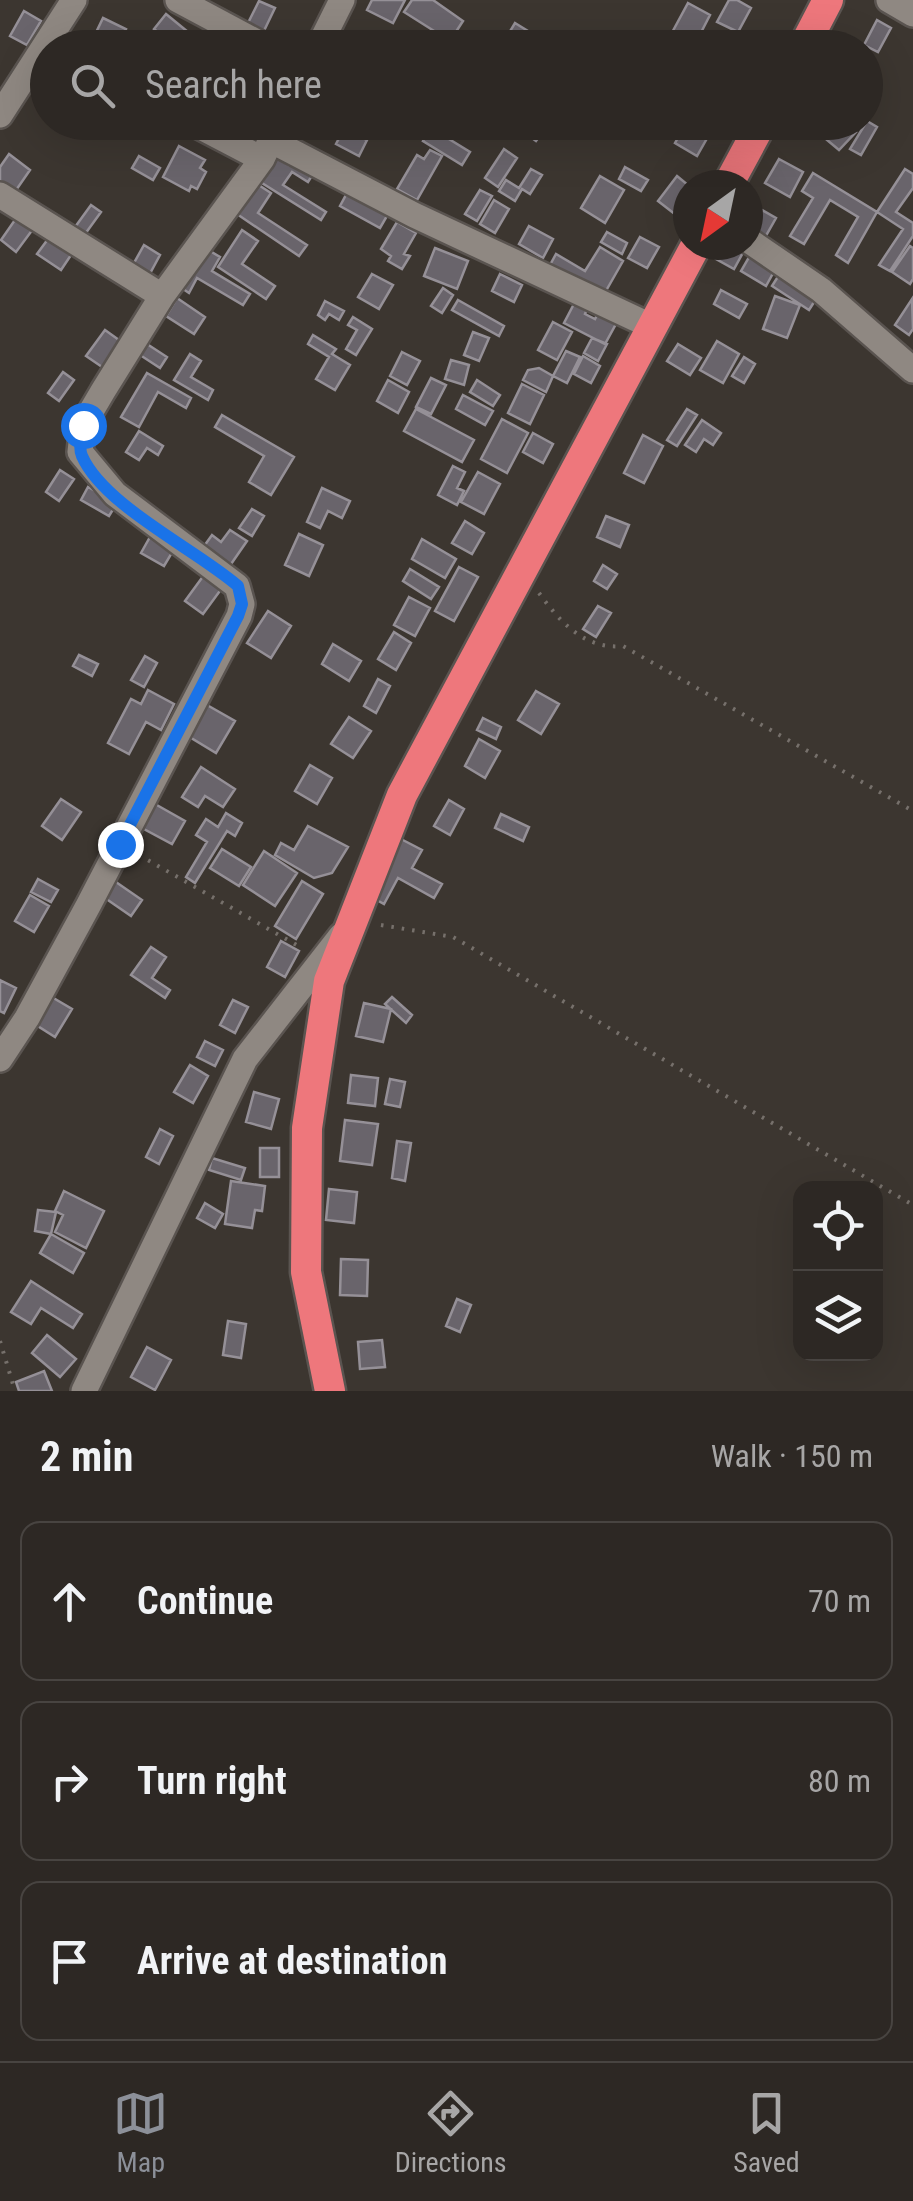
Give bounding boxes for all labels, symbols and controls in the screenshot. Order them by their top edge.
search box [30,30,883,140]
icon: search [65,58,120,113]
text: Search here [145,63,322,107]
north arrow [673,170,763,260]
route start [61,403,107,449]
route end [98,822,144,868]
map controls [793,1181,883,1361]
button: locate [793,1181,883,1271]
button: layers [793,1271,883,1361]
text: 2 min [40,1432,133,1481]
text: Walk · 150 m [711,1437,873,1475]
icon: ahead [42,1574,97,1629]
text: Continue [137,1579,273,1623]
text: 70 m [808,1582,871,1620]
icon: right [42,1754,97,1809]
text: Turn right [137,1759,287,1803]
text: 80 m [808,1762,871,1800]
icon: arrive [42,1934,97,1989]
text: Arrive at destination [137,1939,447,1983]
tab: Map [113,2086,168,2179]
tab: Directions [395,2086,507,2179]
tab: Saved [733,2086,800,2179]

